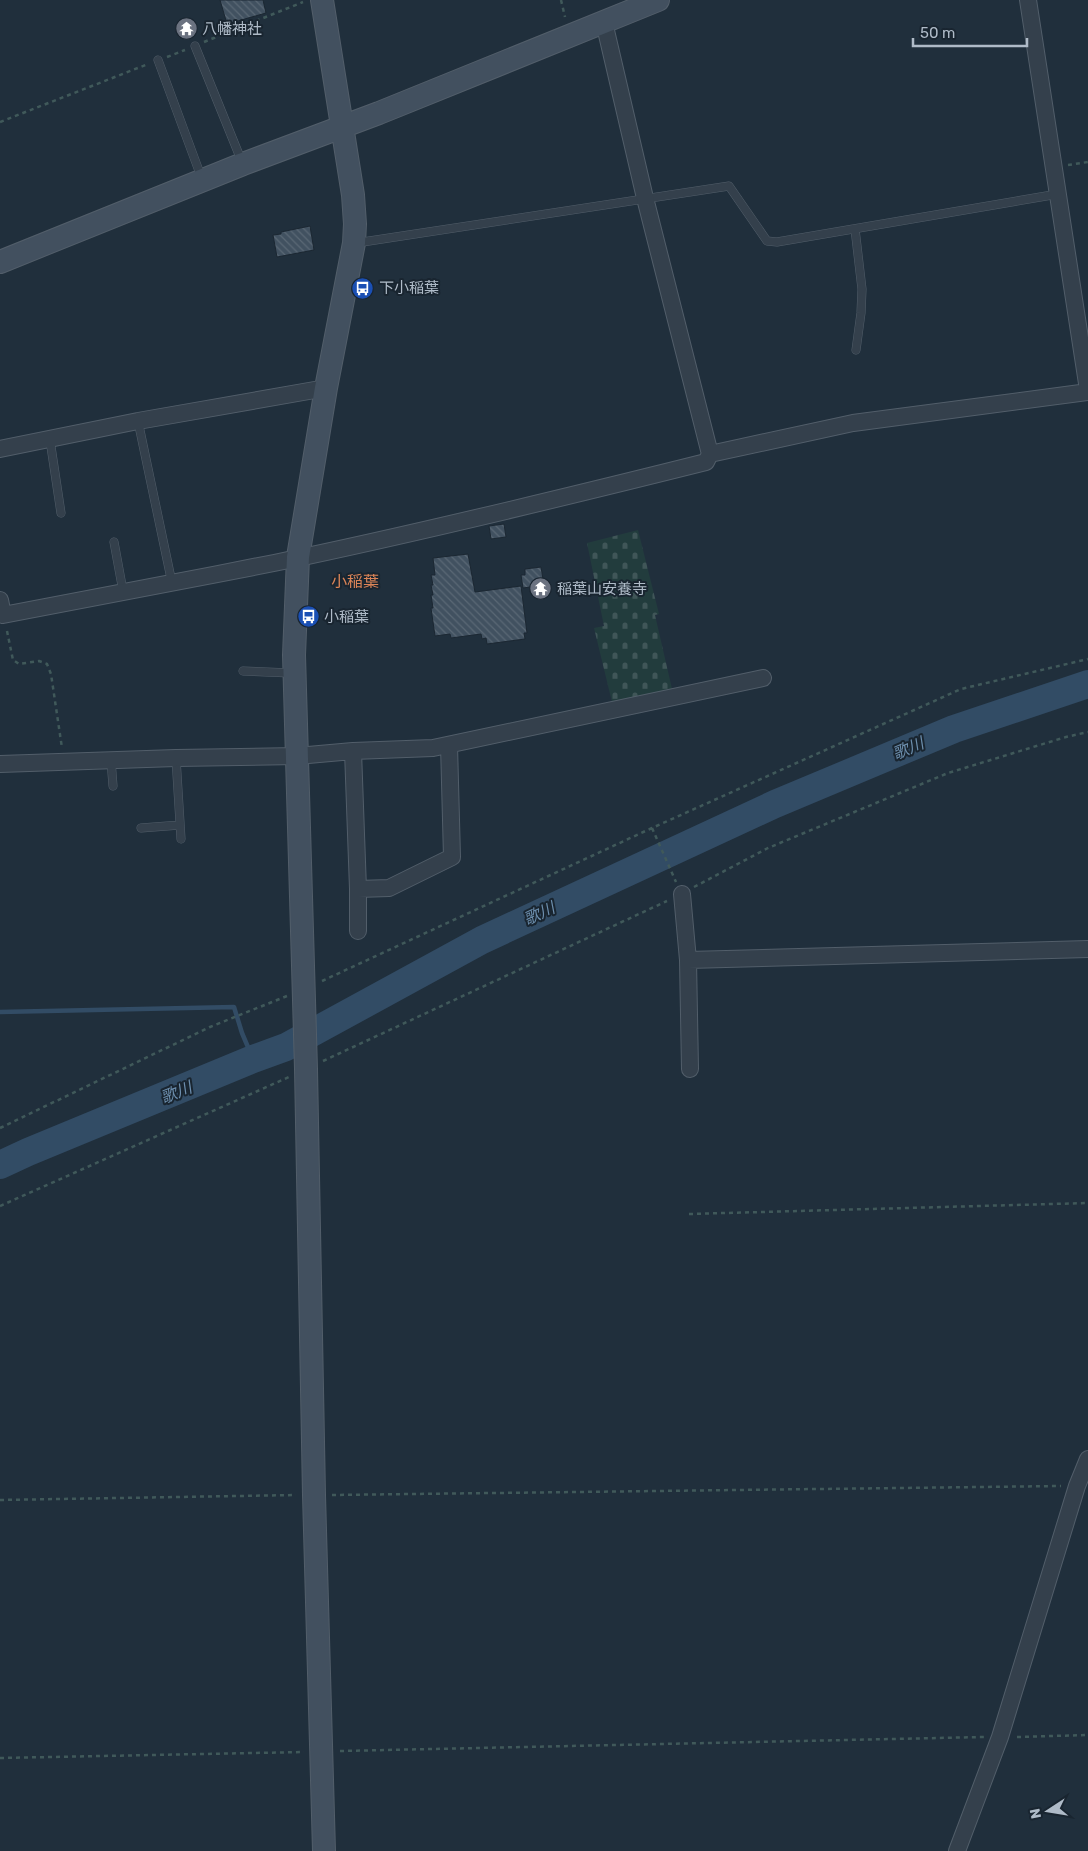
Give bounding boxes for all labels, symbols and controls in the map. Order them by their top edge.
scale bar [913,15,1027,47]
temple icon: 八幡神社 [174,17,198,41]
place label: 八幡神社 [202,20,262,38]
text: 50 m [920,24,955,42]
bus stop icon: 下小稲葉 [351,276,375,300]
place label: 下小稲葉 [379,279,439,297]
district label: 小稲葉 [331,572,379,591]
temple icon: 稲葉山安養寺 [529,577,553,601]
place label: 稲葉山安養寺 [557,580,647,598]
bus stop icon: 小稲葉 [296,605,320,629]
place label: 小稲葉 [324,608,369,626]
water label: 歌川 [890,733,928,763]
water label: 歌川 [521,897,560,929]
water label: 歌川 [158,1077,196,1107]
north arrow [1023,1786,1073,1836]
text: N [1026,1807,1045,1820]

